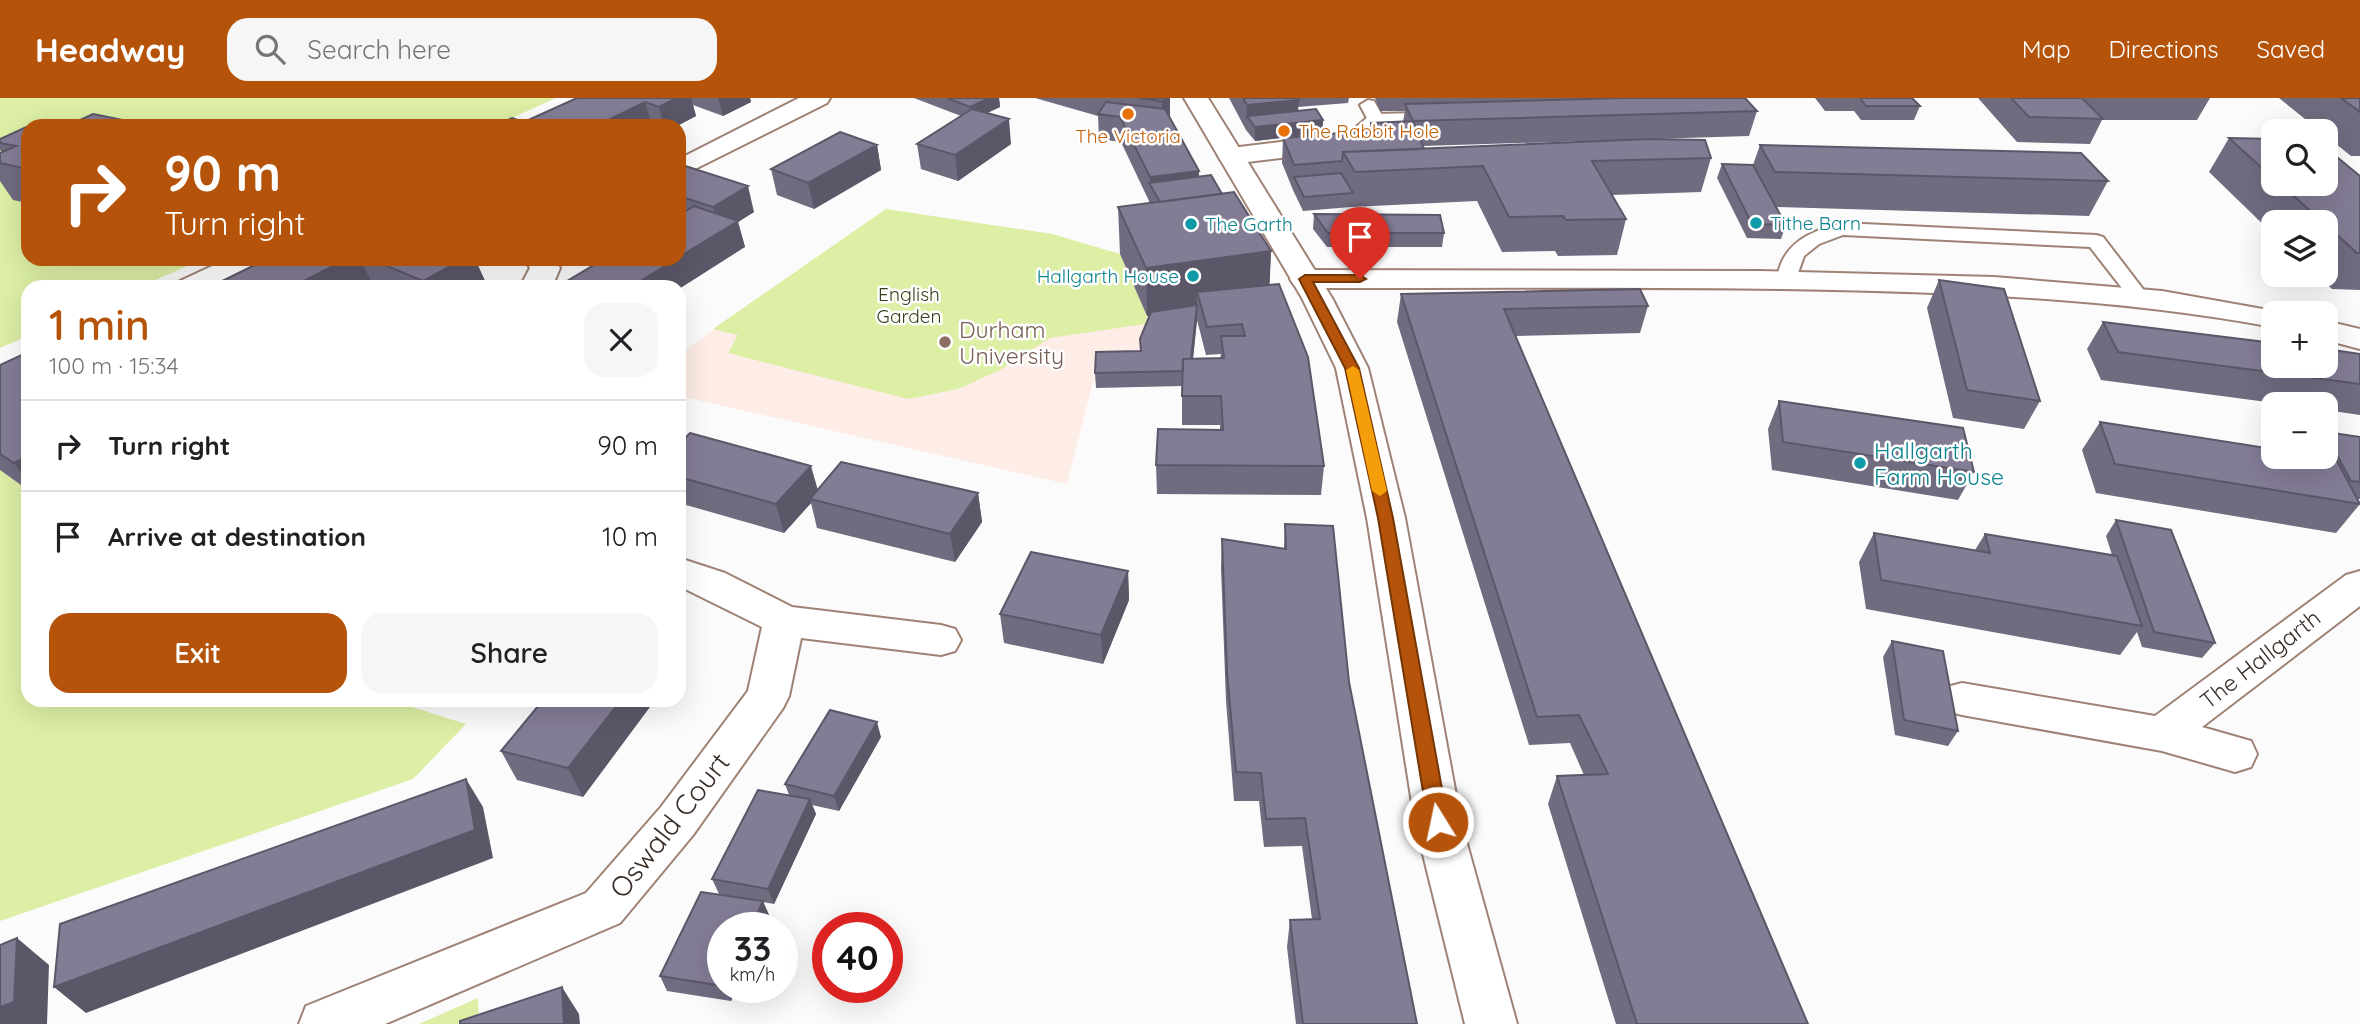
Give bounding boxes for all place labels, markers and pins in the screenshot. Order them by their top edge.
marker: The Victoria [1120,106,1136,122]
place label: The Rabbit Hole [1298,119,1439,143]
marker: The Rabbit Hole [1276,123,1292,139]
place label: The Victoria [1075,124,1181,148]
pin [1330,207,1390,279]
place label: Tithe Barn [1770,211,1861,235]
place label: The Garth [1205,212,1293,236]
marker: Tithe Barn [1748,215,1764,231]
marker: The Garth [1183,216,1199,232]
place label: Hallgarth House [1037,264,1179,288]
marker: Hallgarth House [1185,268,1201,284]
place label: Durham University [959,315,1064,370]
marker: Durham University [937,334,953,350]
place label: Hallgarth Farm House [1874,436,2004,491]
marker: Hallgarth Farm House [1852,455,1868,471]

